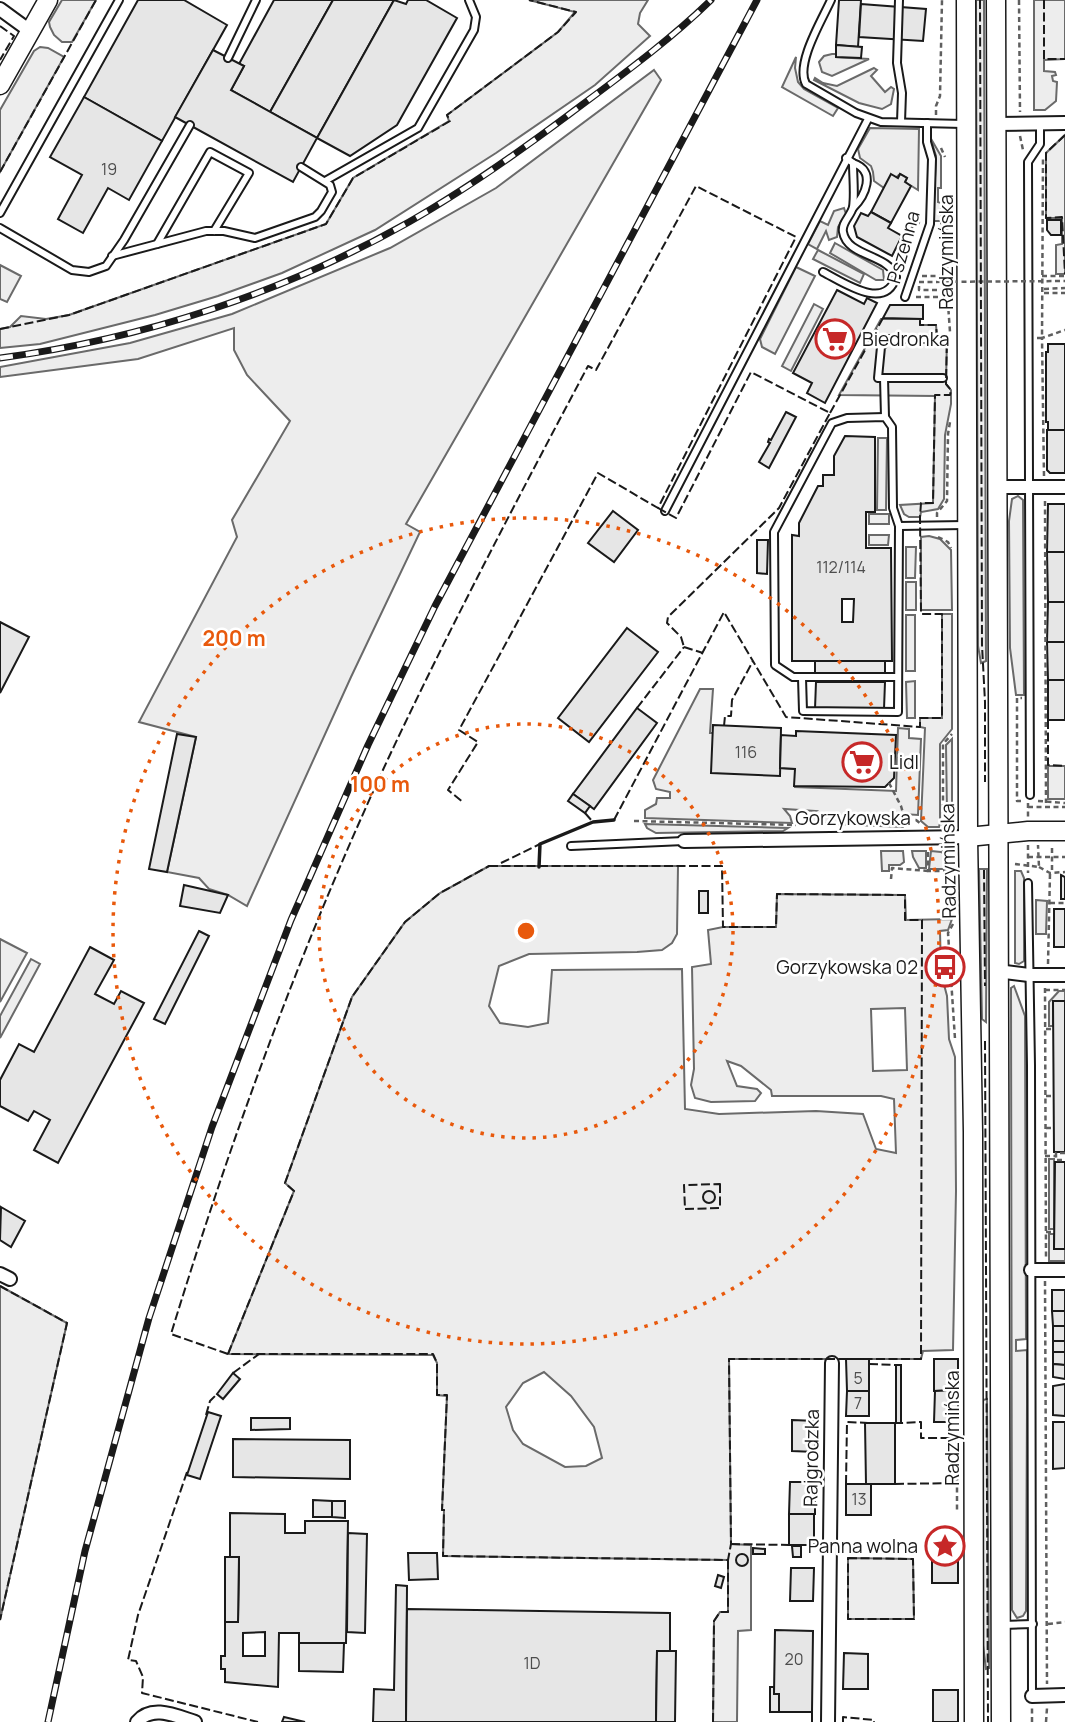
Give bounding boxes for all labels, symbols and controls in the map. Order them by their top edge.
house number: 19 [101,158,117,180]
street label: Radzymińska [933,194,959,310]
street label: Pszenna [880,208,926,286]
supermarket icon: Biedronka [814,318,856,360]
place label: Biedronka [862,326,950,352]
house number: 112/114 [816,556,866,578]
text: 200 m [202,624,266,652]
house number: 116 [735,741,757,763]
supermarket icon: Lidl [841,741,883,783]
place label: Lidl [889,749,919,775]
text: 100 m [350,770,410,798]
street label: Radzymińska [934,803,962,919]
street label: Gorzykowska [795,805,911,831]
centre of rings [514,919,538,943]
bus stop icon: Gorzykowska 02 [924,946,966,988]
place label: Gorzykowska 02 [776,954,918,980]
house number: 5 [853,1367,863,1389]
street label: Radzymińska [939,1370,965,1486]
house number: 7 [854,1392,862,1414]
street label: Rajgrodzka [797,1409,825,1507]
house number: 13 [851,1488,867,1510]
place icon: Panna wolna [924,1525,966,1567]
place label: Panna wolna [808,1533,918,1559]
house number: 20 [785,1648,803,1670]
house number: 1D [524,1652,541,1674]

